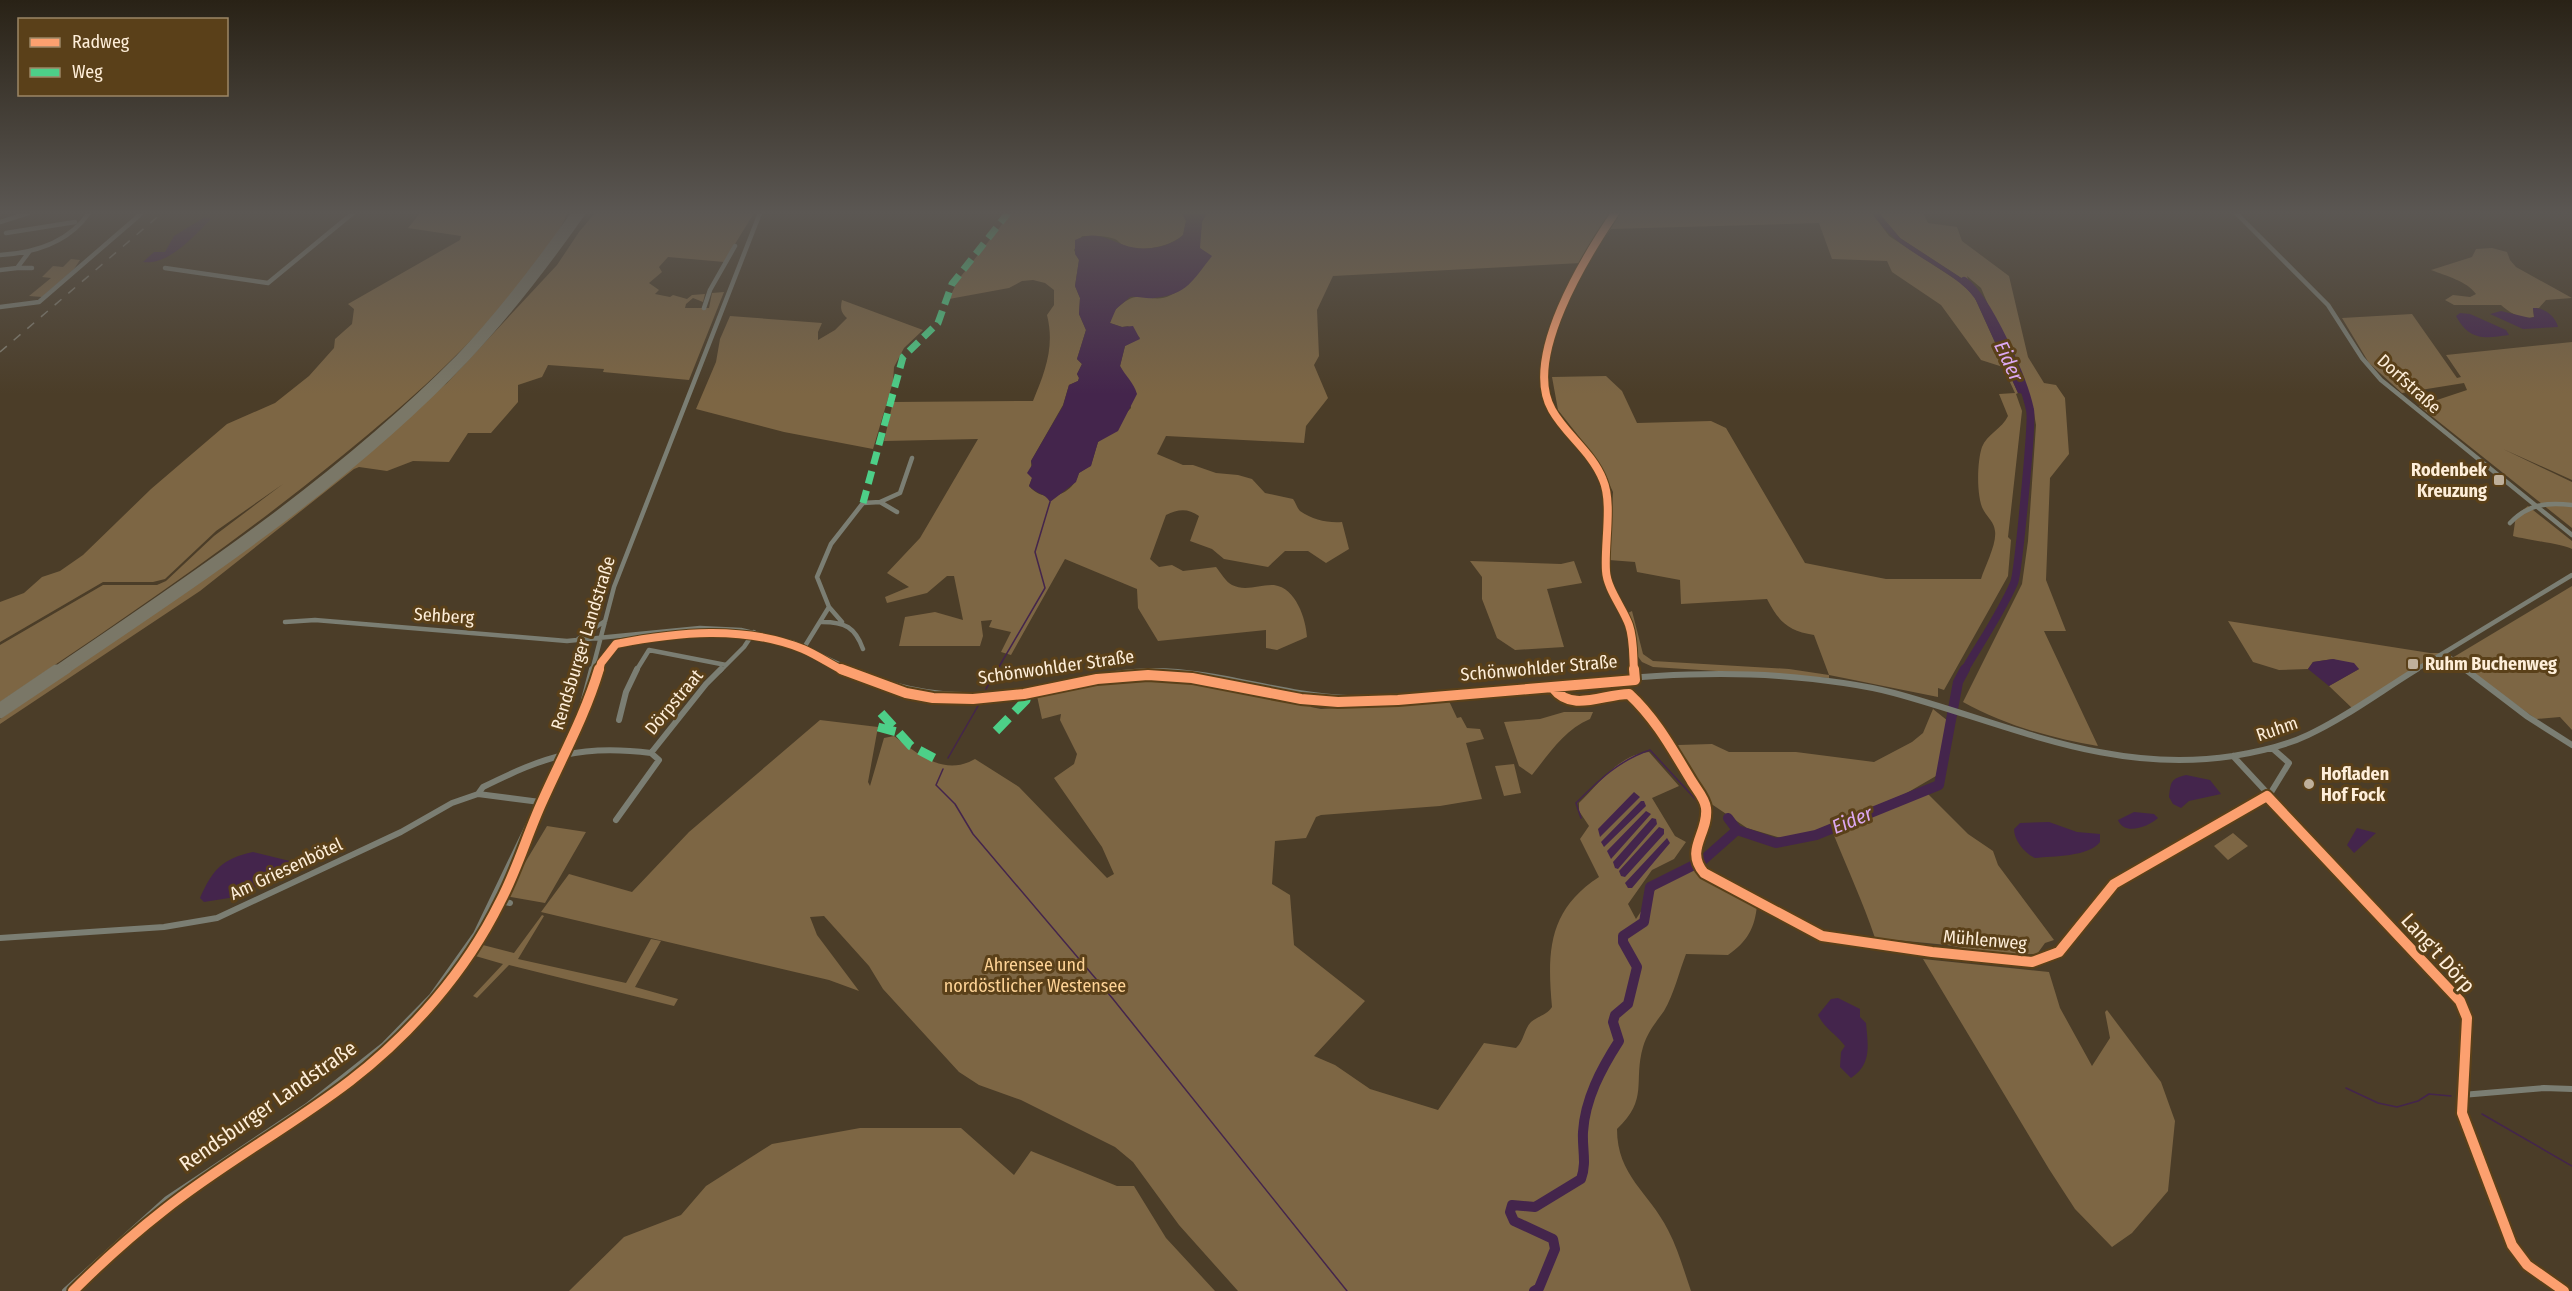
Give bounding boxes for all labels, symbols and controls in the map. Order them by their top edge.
legend [18,18,228,96]
text: Radweg [72,31,130,53]
text: Weg [72,61,103,83]
water label: Eider [1989,337,2029,386]
street label: Dorfstraße [2373,350,2446,418]
place label: Rodenbek Kreuzung [2411,459,2488,502]
marker: Rodenbek Kreuzung [2492,473,2506,487]
street label: Rendsburger Landstraße [546,553,620,732]
street label: Sehberg [413,603,475,629]
street label: Schönwohlder Straße [977,645,1136,689]
street label: Schönwohlder Straße [1460,650,1618,686]
place label: Ruhm Buchenweg [2425,653,2557,675]
marker: Ruhm Buchenweg [2406,657,2420,671]
street label: Dörpstraat [640,665,708,739]
street label: Ruhm [2253,712,2301,746]
place label: Hofladen Hof Fock [2321,763,2389,806]
marker: Hofladen Hof Fock [2302,777,2316,791]
water label: Eider [1828,801,1877,839]
street label: Am Griesenbötel [226,833,346,905]
street label: Lang't Dörp [2395,908,2481,998]
street label: Mühlenweg [1942,925,2028,955]
park label: Ahrensee und nordöstlicher Westensee [944,954,1126,997]
street label: Rendsburger Landstraße [174,1035,362,1177]

